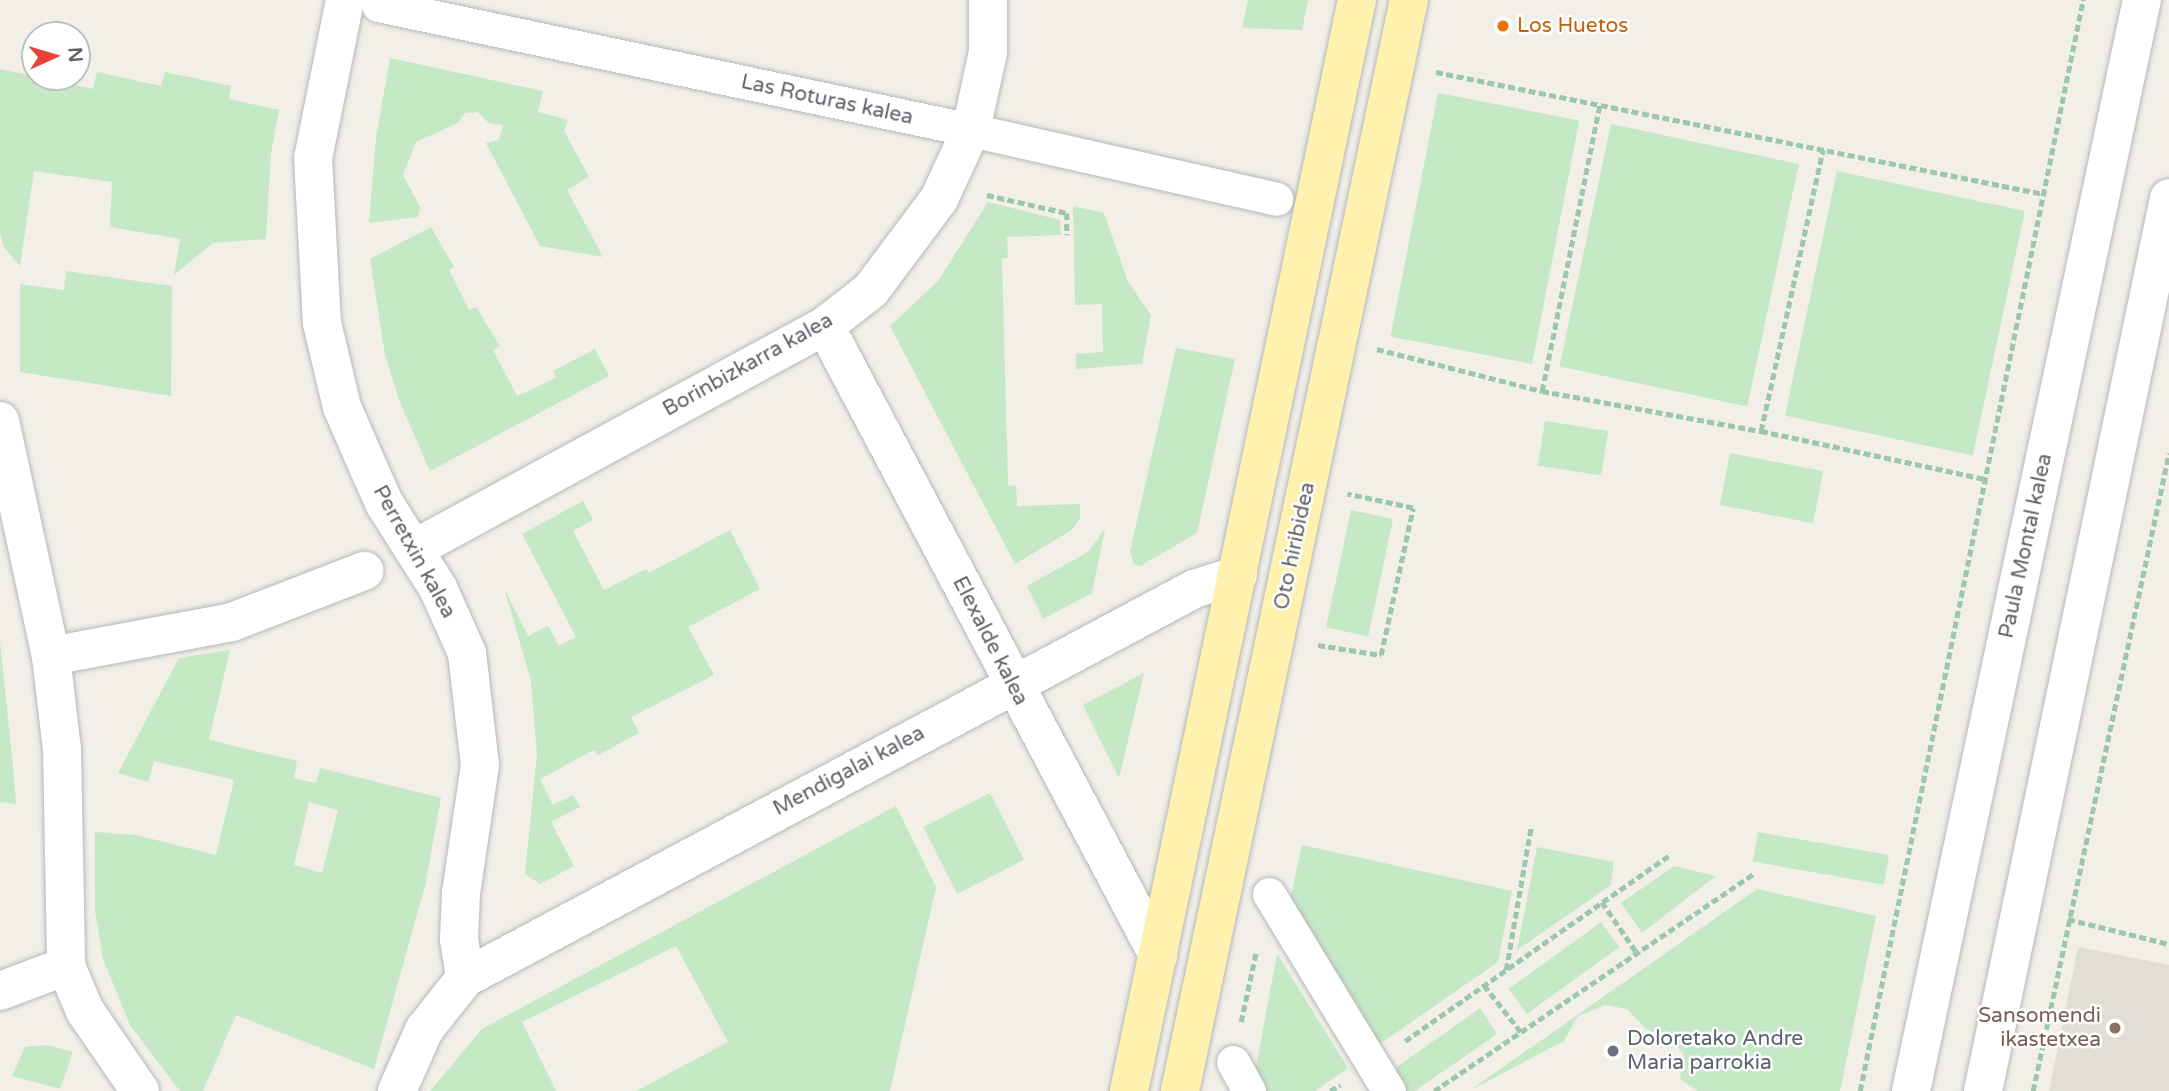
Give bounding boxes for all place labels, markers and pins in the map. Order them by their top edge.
place label: Los Huetos [1517,13,1628,39]
marker: Los Huetos [1495,18,1511,34]
place label: Sansomendi ikastetxea [1978,1003,2101,1053]
marker: Sansomendi ikastetxea [2107,1020,2123,1036]
place label: Doloretako Andre Maria parrokia [1627,1026,1803,1076]
marker: Doloretako Andre Maria parrokia [1605,1043,1621,1059]

